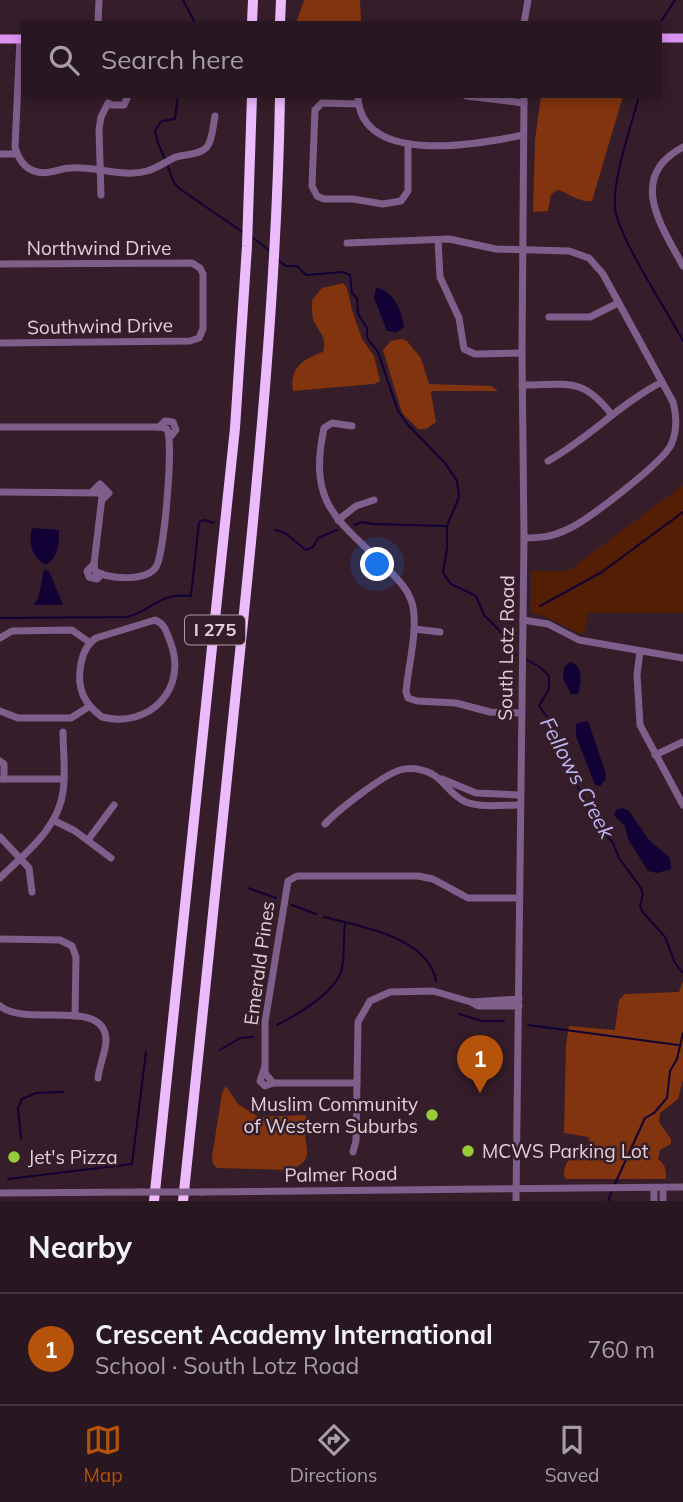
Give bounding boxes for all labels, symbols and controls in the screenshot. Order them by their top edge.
search box [21,21,662,98]
icon: search [45,41,83,79]
text: Search here [101,43,244,76]
street label: Northwind Drive [27,236,171,260]
street label: Southwind Drive [27,313,173,339]
your location [360,547,394,581]
street label: South Lotz Road [493,575,519,721]
road number: I 275 [185,616,245,644]
water label: Fellows Creek [535,712,621,844]
street label: Emerald Pines [238,899,280,1027]
pin: 1 [457,1035,503,1093]
place label: Muslim Community of Western Suburbs [243,1092,418,1138]
marker: Muslim Community of Western Suburbs [424,1107,440,1123]
place label: MCWS Parking Lot [482,1139,649,1163]
marker: MCWS Parking Lot [460,1143,476,1159]
place label: Jet's Pizza [28,1145,118,1169]
marker: Jet's Pizza [6,1149,22,1165]
street label: Palmer Road [284,1161,398,1187]
text: Nearby [28,1228,132,1266]
text: Crescent Academy International [95,1318,493,1351]
text: 1 [44,1335,58,1364]
text: 760 m [587,1335,655,1364]
text: School · South Lotz Road [95,1351,359,1380]
tab: Map [84,1421,123,1487]
tab: Directions [290,1421,378,1487]
tab: Saved [545,1421,599,1487]

